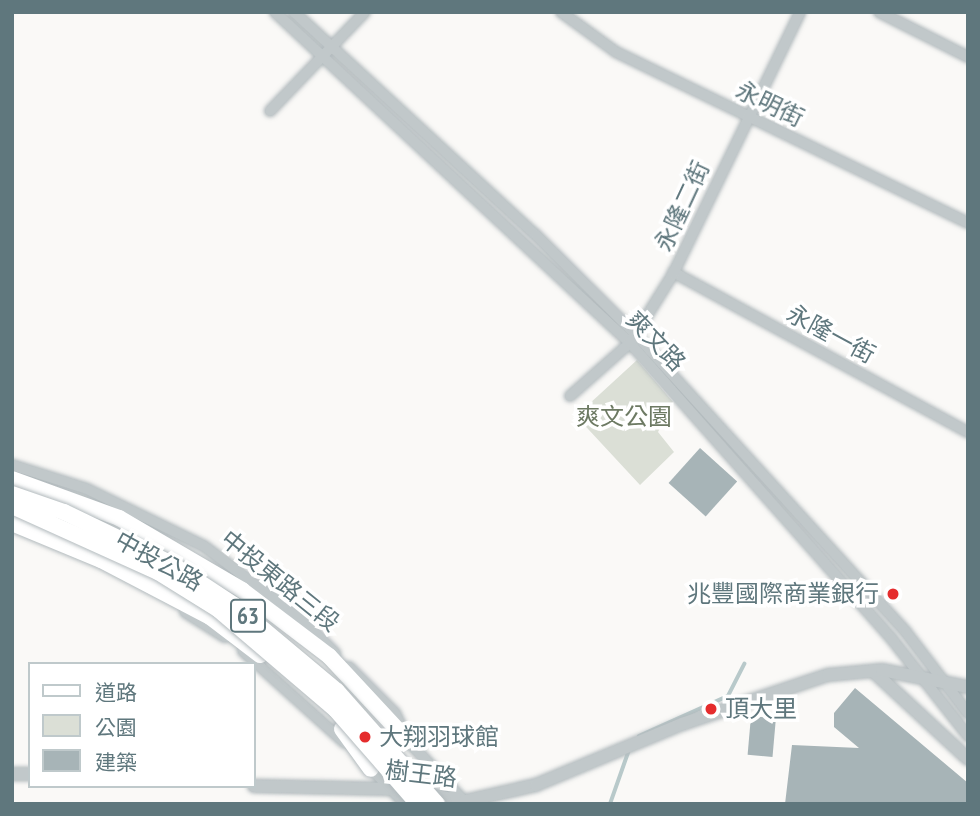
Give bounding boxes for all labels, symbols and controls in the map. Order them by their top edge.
street label: 永明街 [731,75,809,133]
street label: 永隆二街 [649,156,715,256]
street label: 永隆一街 [782,299,880,369]
street label: 爽文路 [621,305,691,377]
park label: 爽文公園 [576,403,672,431]
street label: 中投東路三段 [215,524,345,638]
street label: 中投公路 [110,525,208,597]
place label: 兆豐國際商業銀行 [687,580,879,608]
marker: 兆豐國際商業銀行 [885,586,901,602]
road number: 63 [229,596,267,636]
legend [28,662,256,788]
text: 道路 [95,679,137,706]
place label: 頂大里 [725,695,797,723]
marker: 頂大里 [703,701,719,717]
text: 公園 [95,714,137,741]
place label: 大翔羽球館 [379,723,499,751]
marker: 大翔羽球館 [357,729,373,745]
text: 建築 [95,749,137,776]
street label: 樹王路 [384,755,458,793]

